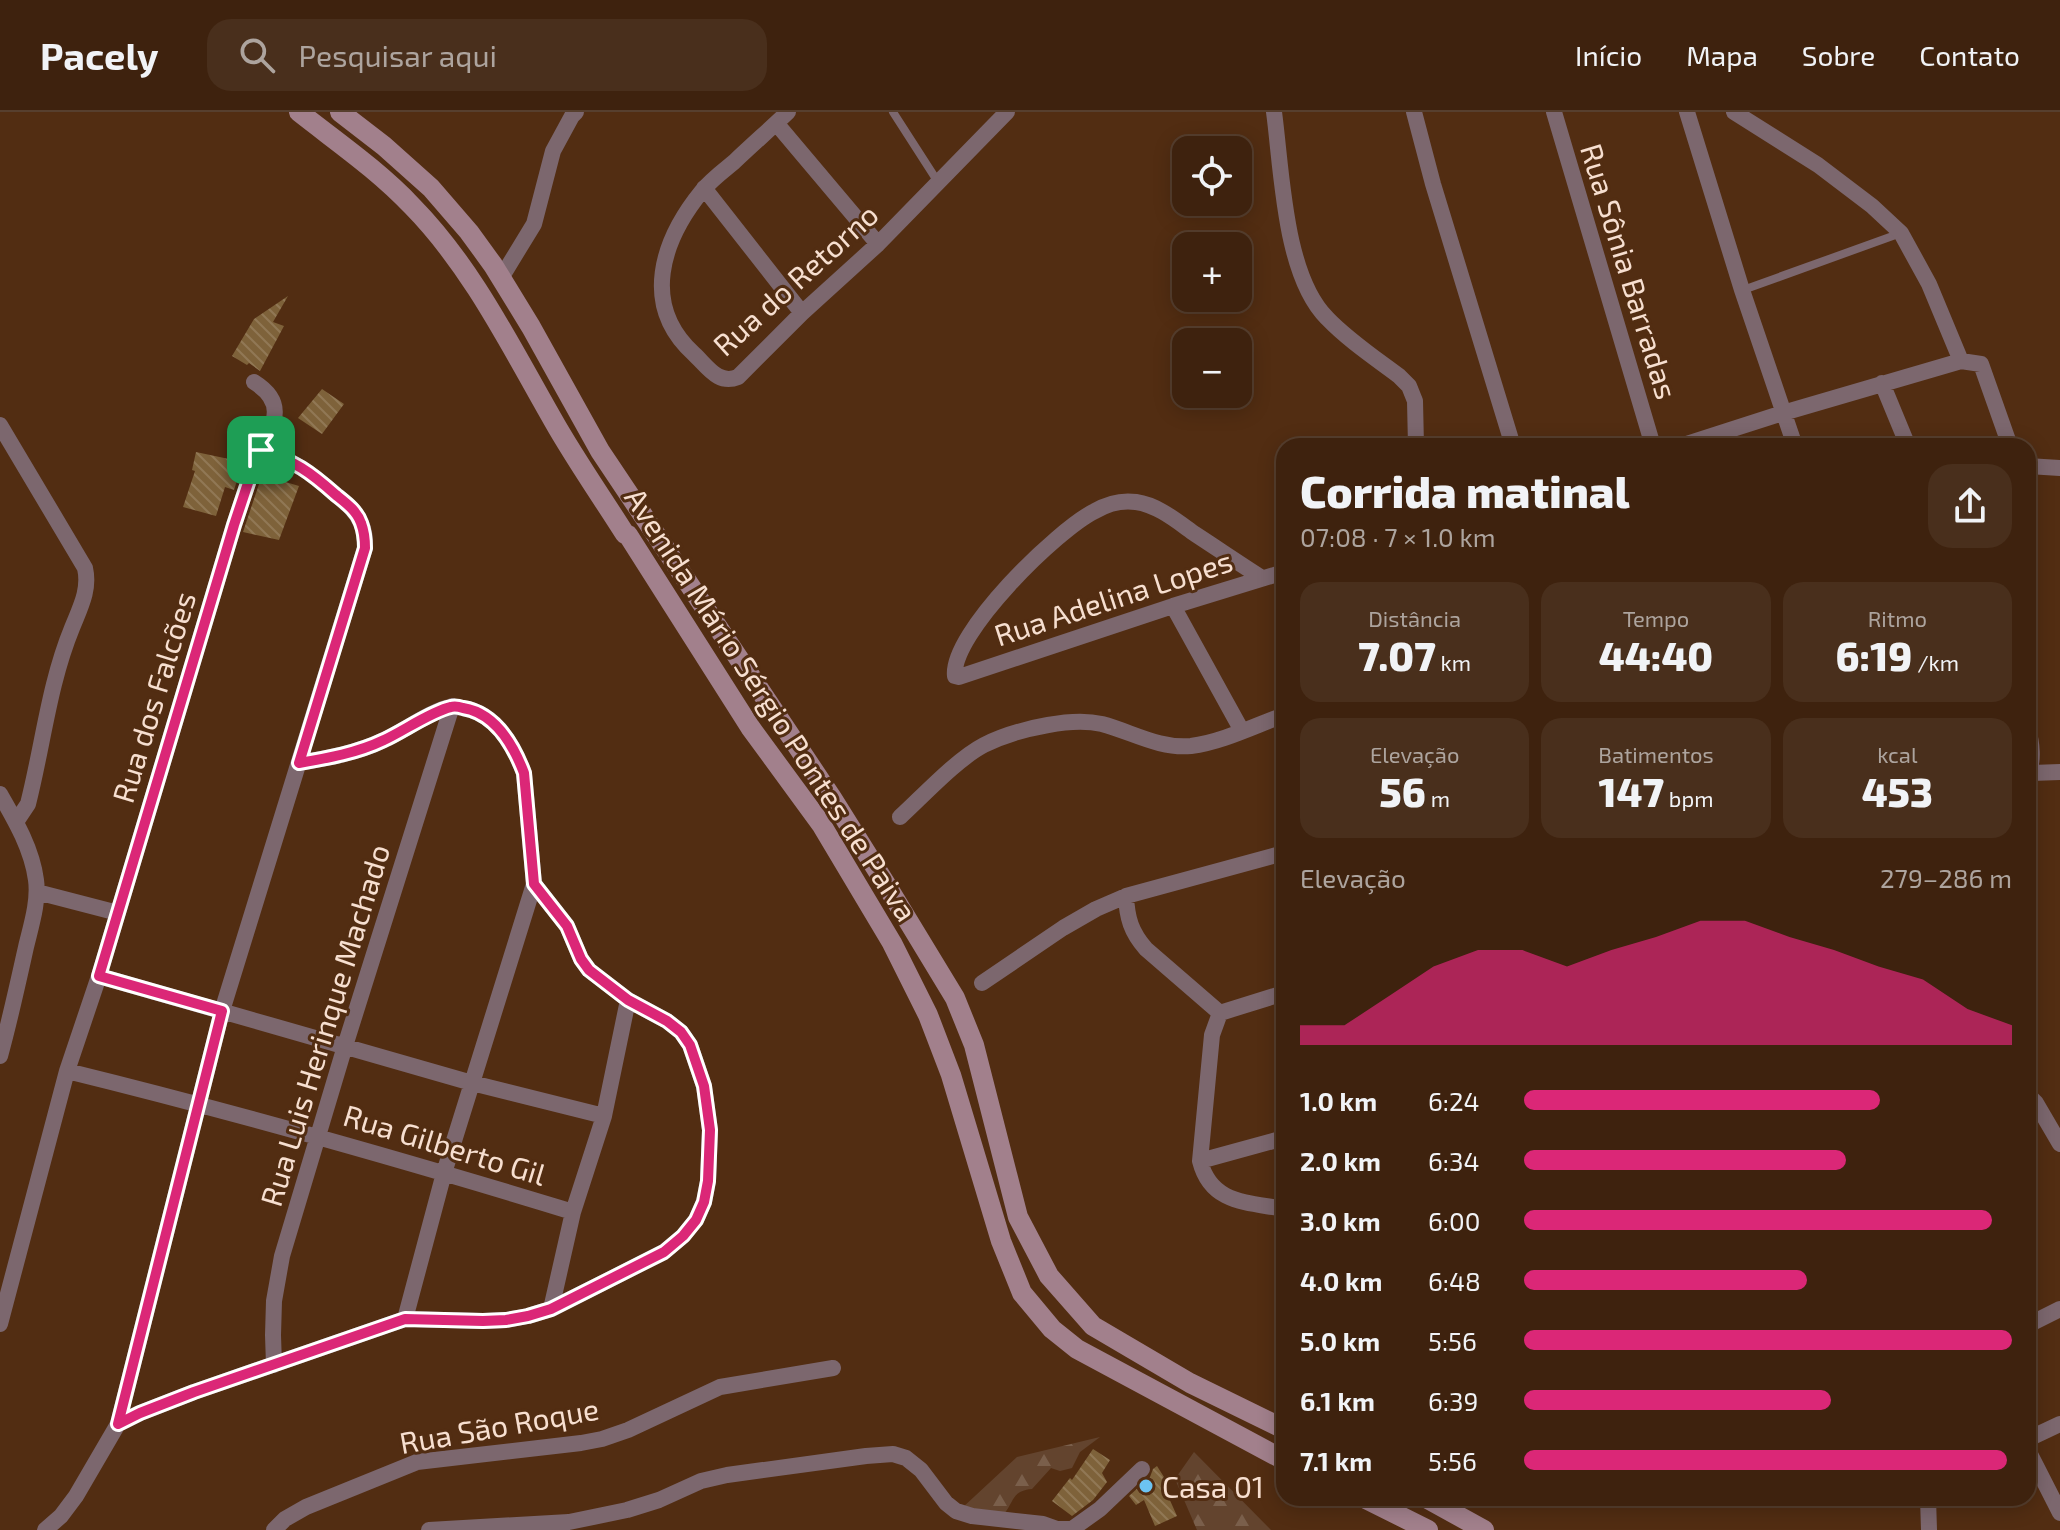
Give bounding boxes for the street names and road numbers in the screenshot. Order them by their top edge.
street label: Rua Sônia Barradas [1574,139,1686,403]
street label: Rua do Retorno [705,196,885,362]
street label: Avenida Mário Sérgio Pontes de Paiva [618,481,926,927]
street label: Rua Adelina Lopes [989,542,1237,652]
street label: Rua dos Falcões [104,587,202,807]
street label: Rua Luis Herinque Machado [252,840,396,1210]
street label: Rua Gilberto Gil [340,1096,551,1192]
street label: Rua São Roque [397,1390,601,1460]

